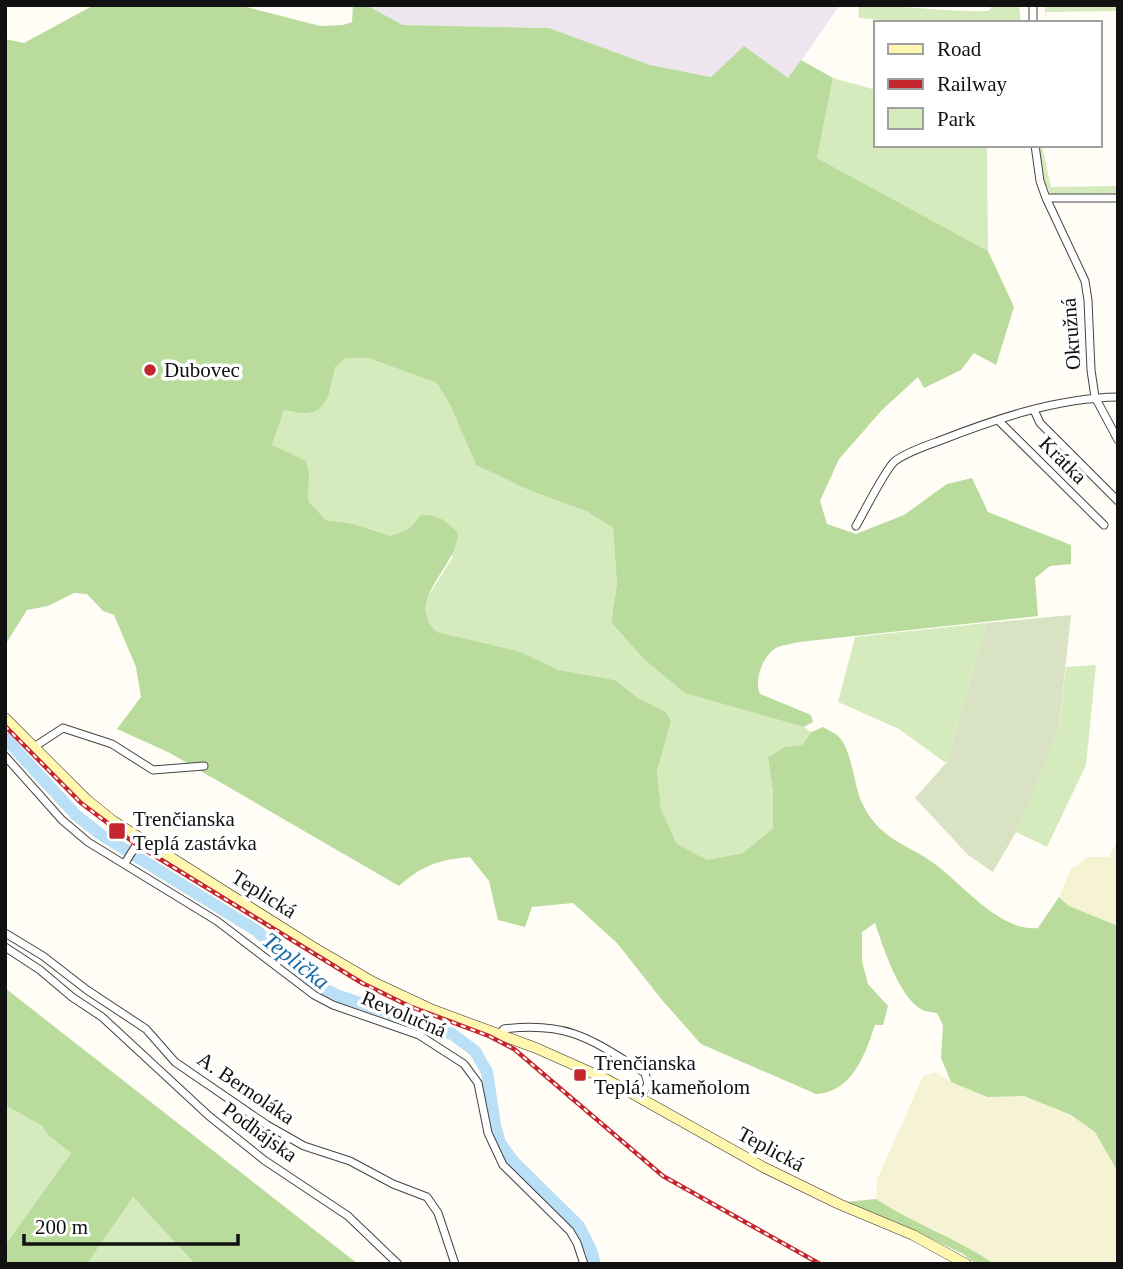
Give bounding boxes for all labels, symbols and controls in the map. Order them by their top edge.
legend [874,21,1102,147]
text: Road [937,37,982,61]
text: Railway [937,72,1007,96]
text: Park [937,107,976,131]
street label: Okružná [1056,296,1085,371]
place label: Dubovec [164,358,240,382]
marker: Dubovec [142,362,158,378]
street label: Krátka [1034,431,1092,489]
place label: Trenčianska Teplá zastávka [133,807,258,855]
marker: Trenčianska Teplá zastávka [107,821,127,841]
street label: Teplická [227,865,301,924]
water label: Teplička [258,927,334,995]
street label: Revolučná [358,985,451,1043]
street label: A. Bernoláka [193,1047,300,1130]
place label: Trenčianska Teplá, kameňolom [594,1051,750,1099]
marker: Trenčianska Teplá, kameňolom [572,1067,588,1083]
street label: Podhájska [218,1097,303,1167]
street label: Teplická [734,1122,809,1177]
scale bar [24,1202,238,1246]
text: 200 m [35,1215,88,1239]

